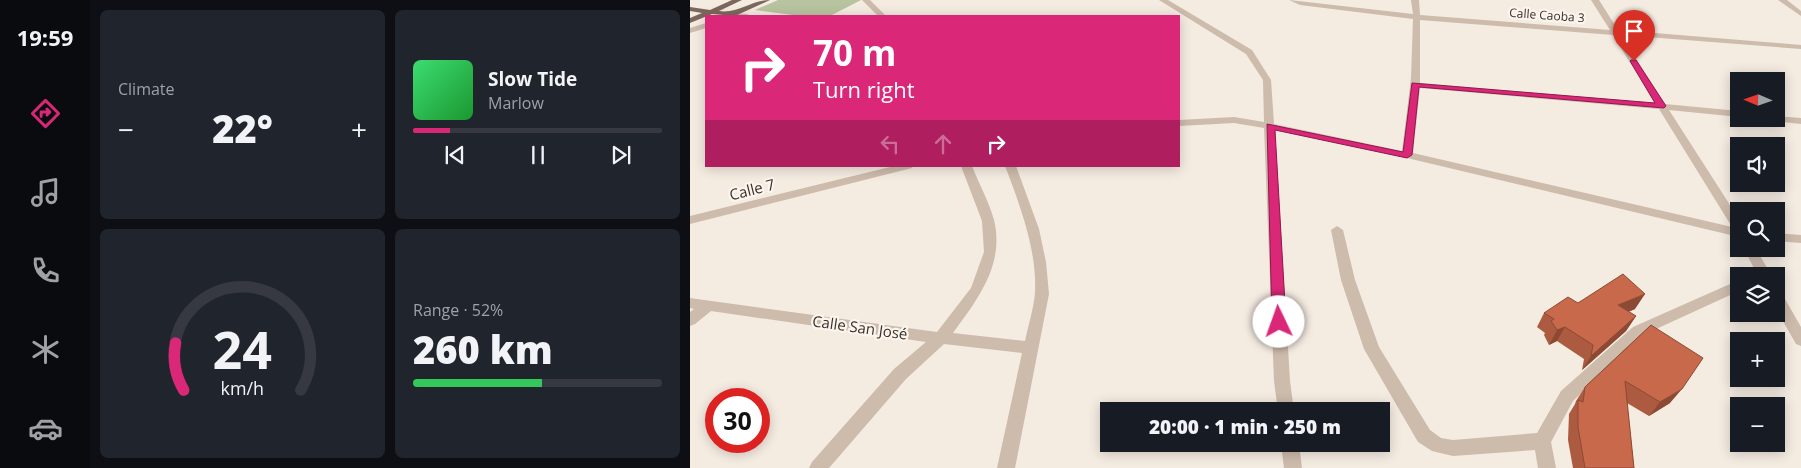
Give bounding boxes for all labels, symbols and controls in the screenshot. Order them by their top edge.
street label: Calle Caoba 3 [1509,4,1585,26]
pin [1613,10,1655,61]
icon: arrive [1620,17,1648,45]
text: 19:59 [17,22,73,52]
text: 70 m [813,29,896,76]
icon: right [730,35,795,100]
text: Slow Tide [488,66,577,92]
north arrow [1730,72,1785,128]
map controls [1730,72,1785,452]
text: Turn right [813,74,915,104]
text: Climate [118,78,175,100]
text: Marlow [488,92,544,114]
icon: directions [28,96,63,131]
text: 22° [212,102,273,154]
text: − [118,110,134,148]
text: + [351,110,367,148]
icon: left [876,130,904,158]
icon: ahead [929,130,957,158]
icon: right [982,130,1010,158]
button: sound [1730,137,1785,192]
icon: previous [441,141,469,169]
icon: pause [524,141,552,169]
icon: next [607,141,635,169]
street label: Calle 7 [727,174,777,204]
icon: music [28,175,63,210]
button: search [1730,202,1785,257]
icon: phone [28,253,63,288]
button: layers [1730,267,1785,322]
position arrow [1252,295,1304,347]
text: Range · 52% [413,299,503,321]
street label: Calle San José [811,310,909,344]
text: 24 [213,313,272,384]
text: 260 km [413,323,553,375]
icon: climate [28,332,63,367]
button: + [1730,332,1785,387]
text: km/h [221,376,264,400]
speed limit sign: 30 [705,388,770,453]
button: − [1730,397,1785,452]
icon: car [28,411,63,446]
text: 20:00 · 1 min · 250 m [1149,414,1341,440]

